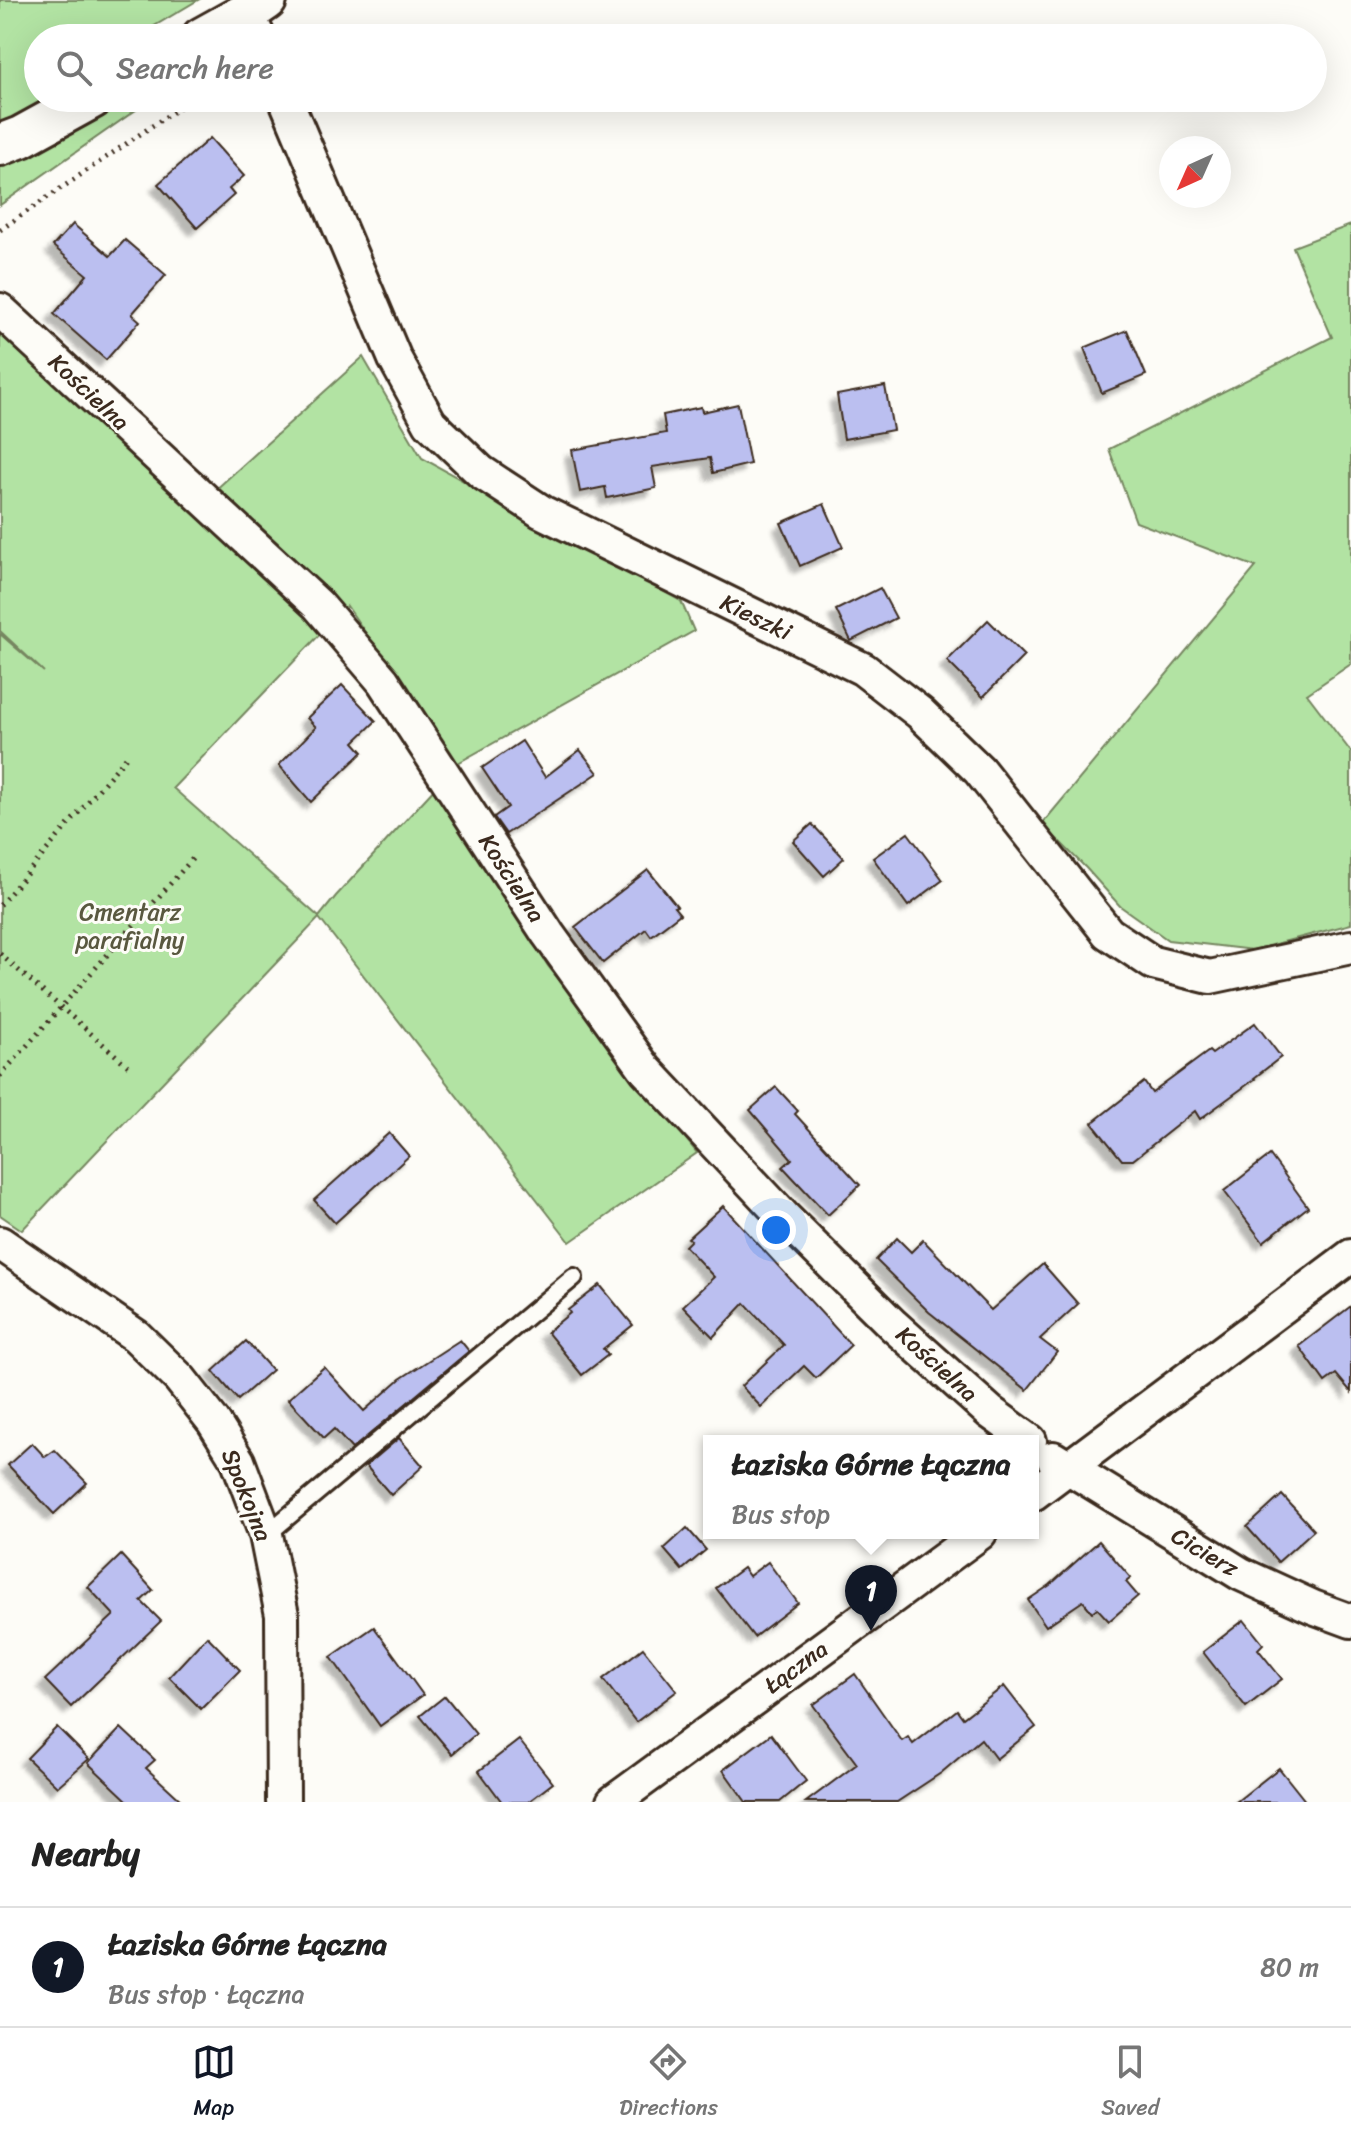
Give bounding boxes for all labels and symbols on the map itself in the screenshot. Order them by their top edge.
north arrow [1159,136,1231,208]
street label: Kościelna [38,343,140,441]
street label: Kieszki [713,582,799,653]
street label: Kościelna [467,825,557,931]
park label: Cmentarz parafialny [75,891,185,961]
your location [756,1210,796,1250]
street label: Kościelna [886,1315,988,1413]
street label: Spokojna [209,1442,285,1548]
street label: Cicierz [1163,1515,1248,1589]
pin: 1 [845,1565,897,1631]
street label: Łączna [755,1629,837,1705]

